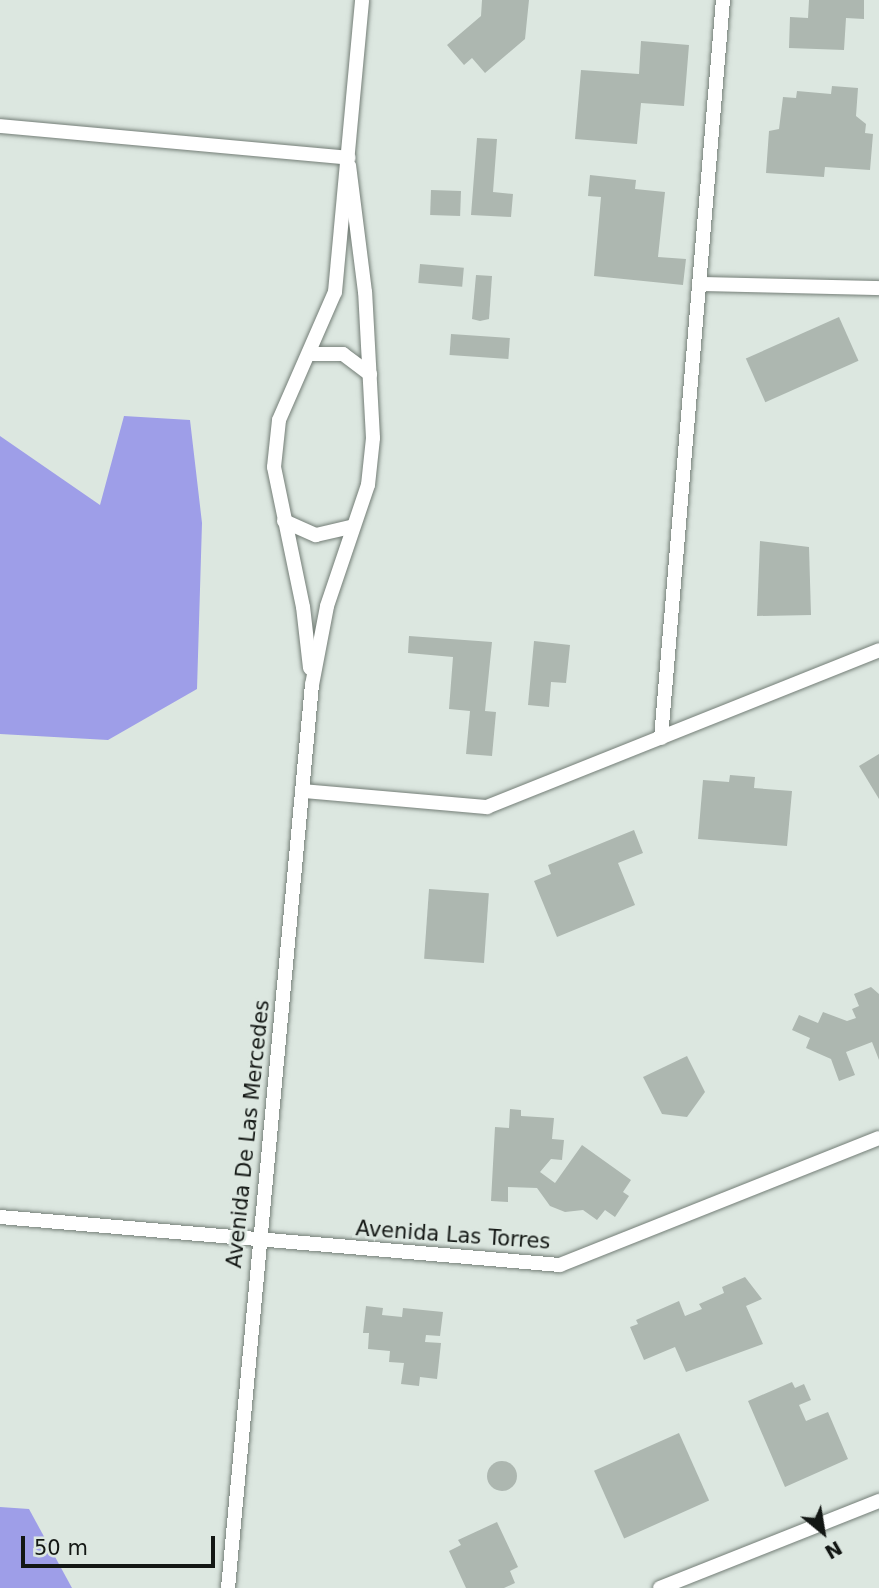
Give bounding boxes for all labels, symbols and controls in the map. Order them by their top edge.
street label: Avenida De Las Mercedes [221,999,275,1269]
street label: Avenida Las Torres [355,1216,551,1254]
north arrow [788,1497,858,1567]
scale bar [24,1522,219,1566]
text: 50 m [34,1536,88,1560]
text: N [821,1537,846,1564]

